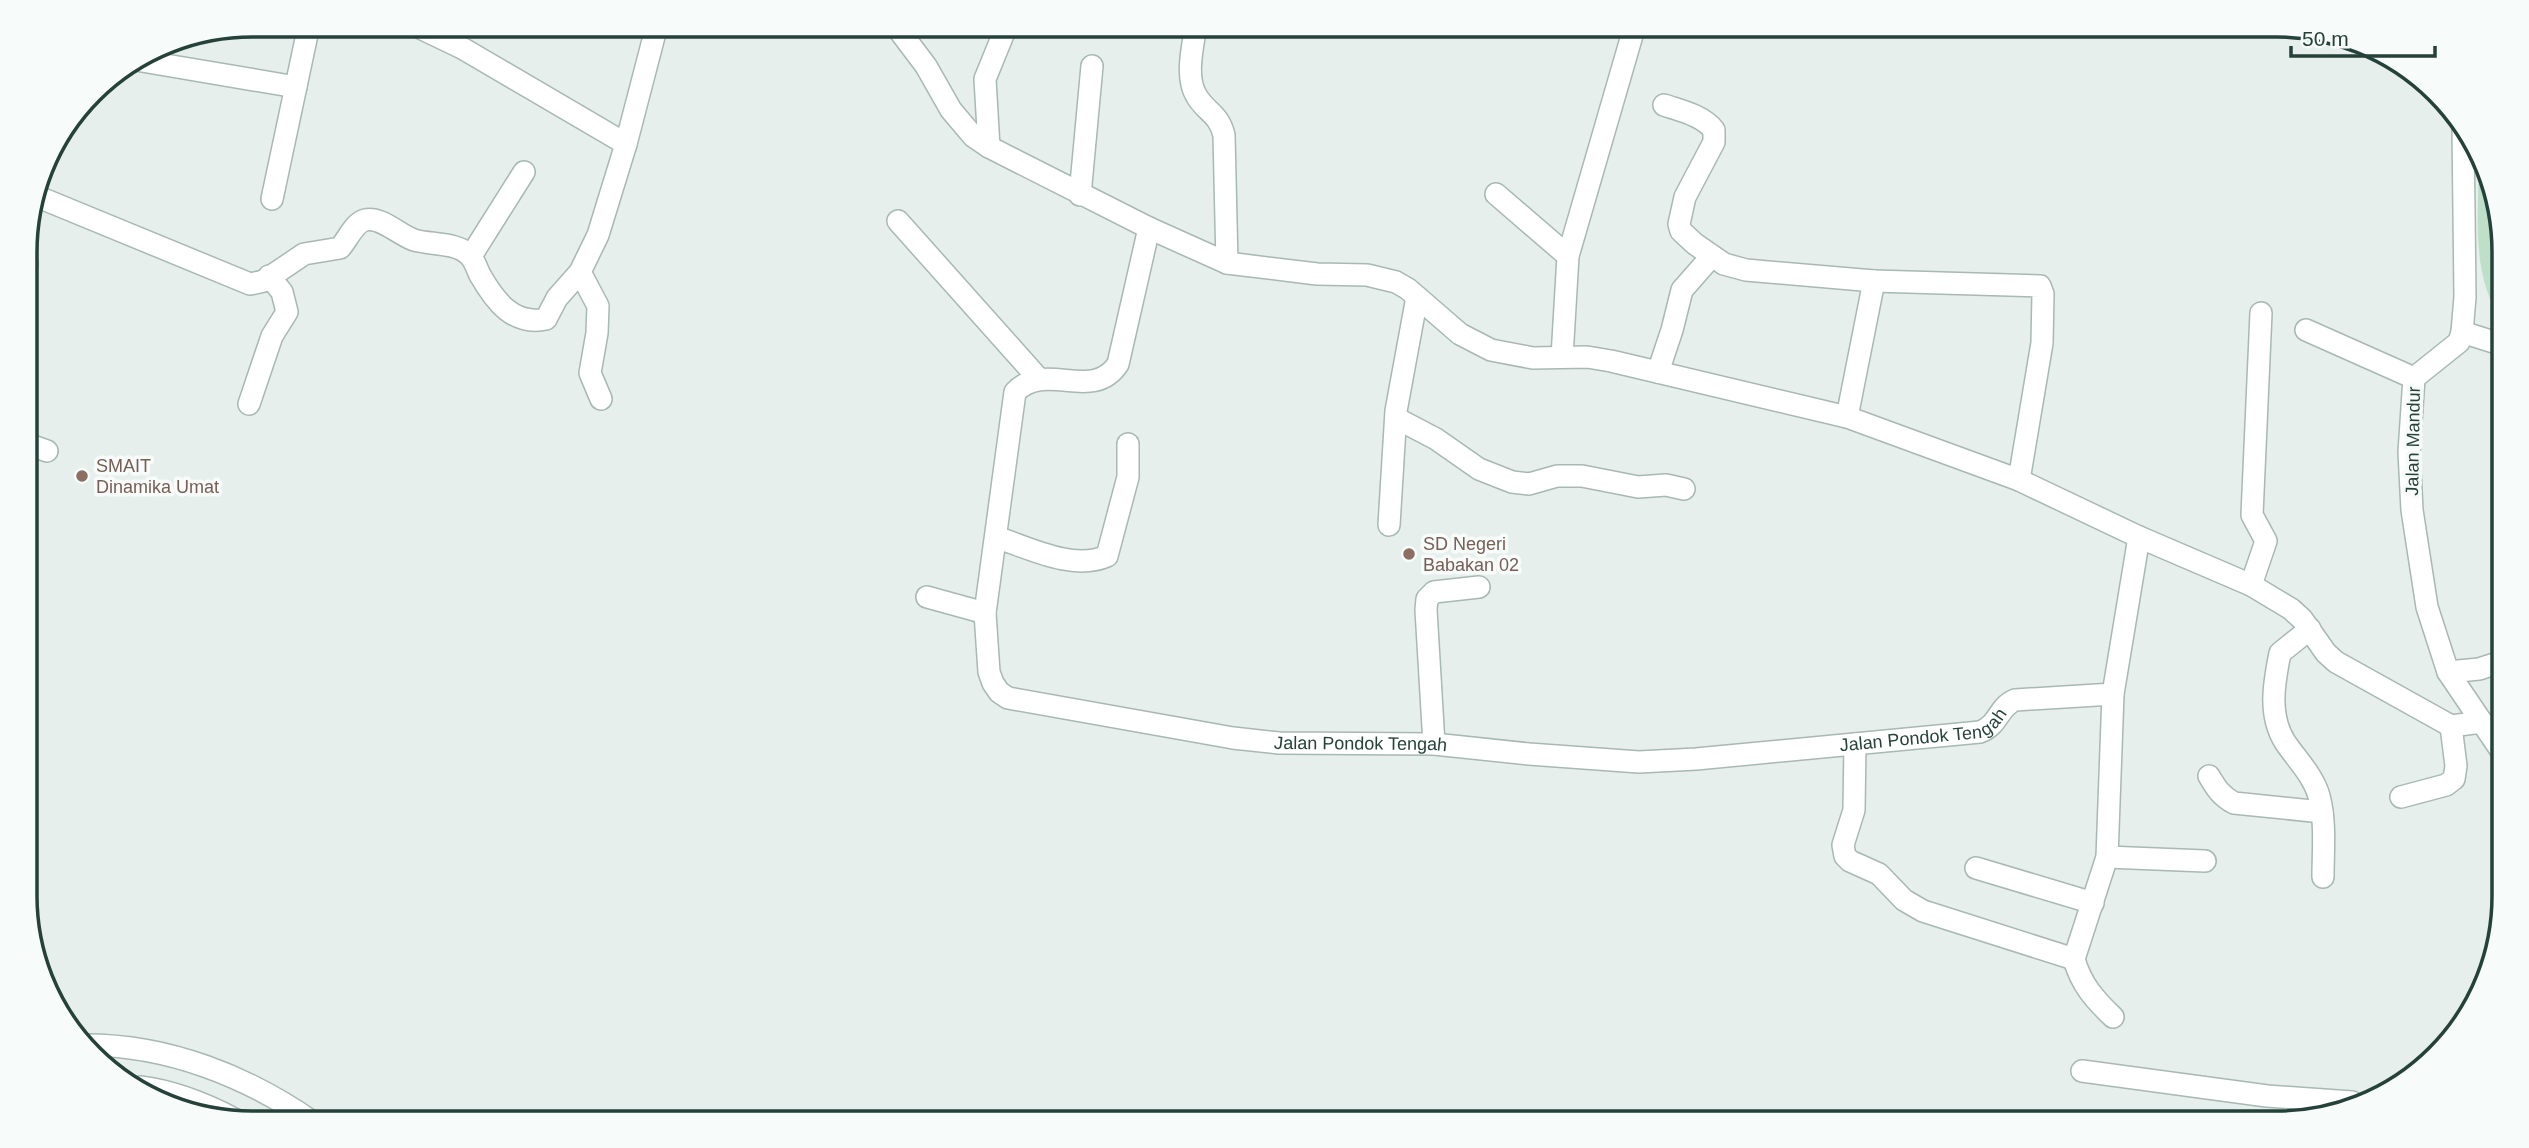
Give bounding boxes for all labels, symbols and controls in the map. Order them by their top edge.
scale bar [2291,14,2434,58]
text: 50 m [2302,27,2349,50]
street label: Jalan Mandur [2402,386,2424,496]
place label: SMAIT Dinamika Umat [96,456,219,497]
marker: SMAIT Dinamika Umat [74,468,90,484]
place label: SD Negeri Babakan 02 [1423,534,1519,575]
marker: SD Negeri Babakan 02 [1401,546,1417,562]
street label: Jalan Pondok Tengah [1839,704,2011,755]
street label: Jalan Pondok Tengah [1273,733,1448,755]

